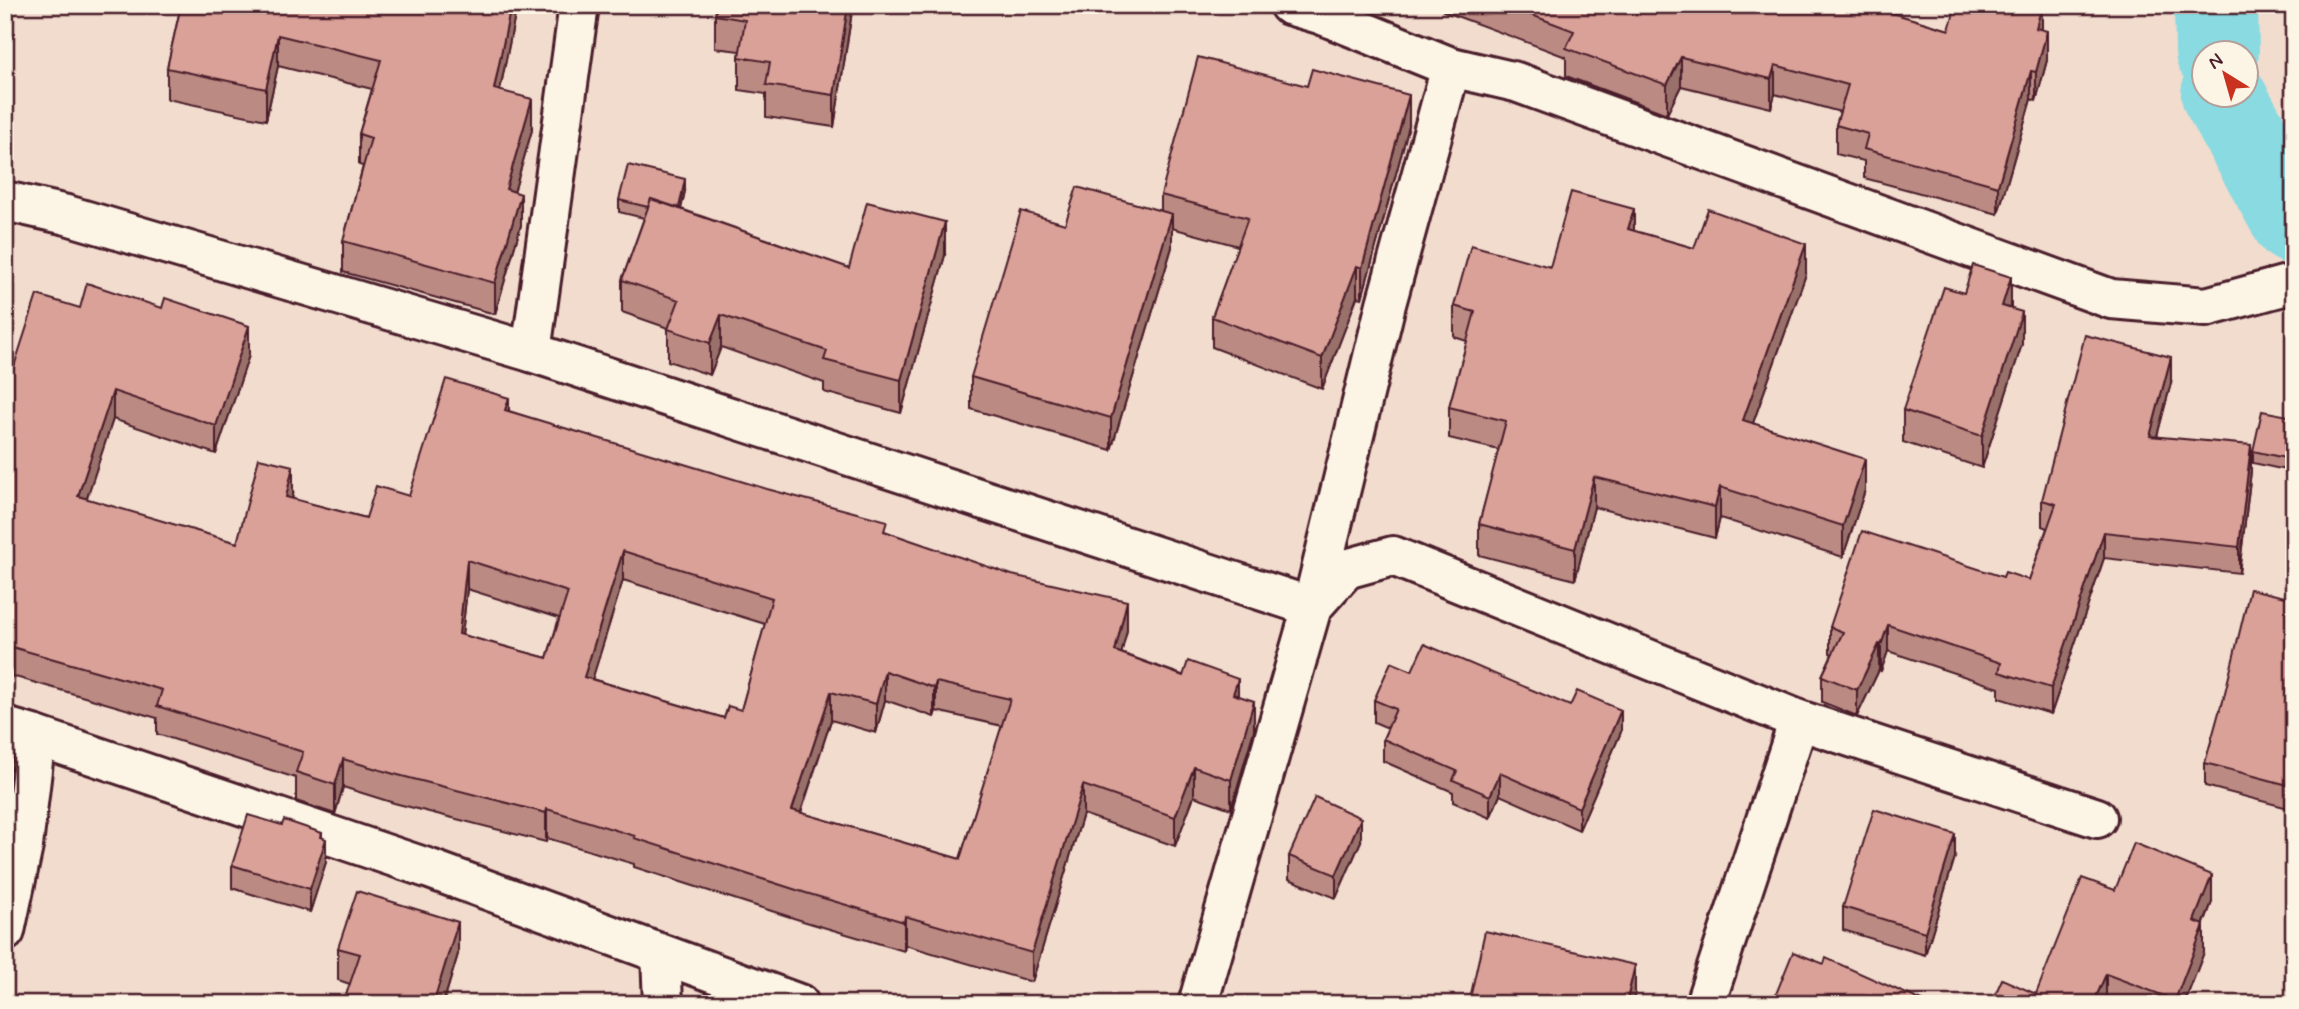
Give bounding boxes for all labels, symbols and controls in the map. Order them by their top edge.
north arrow [2190,38,2260,108]
text: N [2203,48,2228,75]

